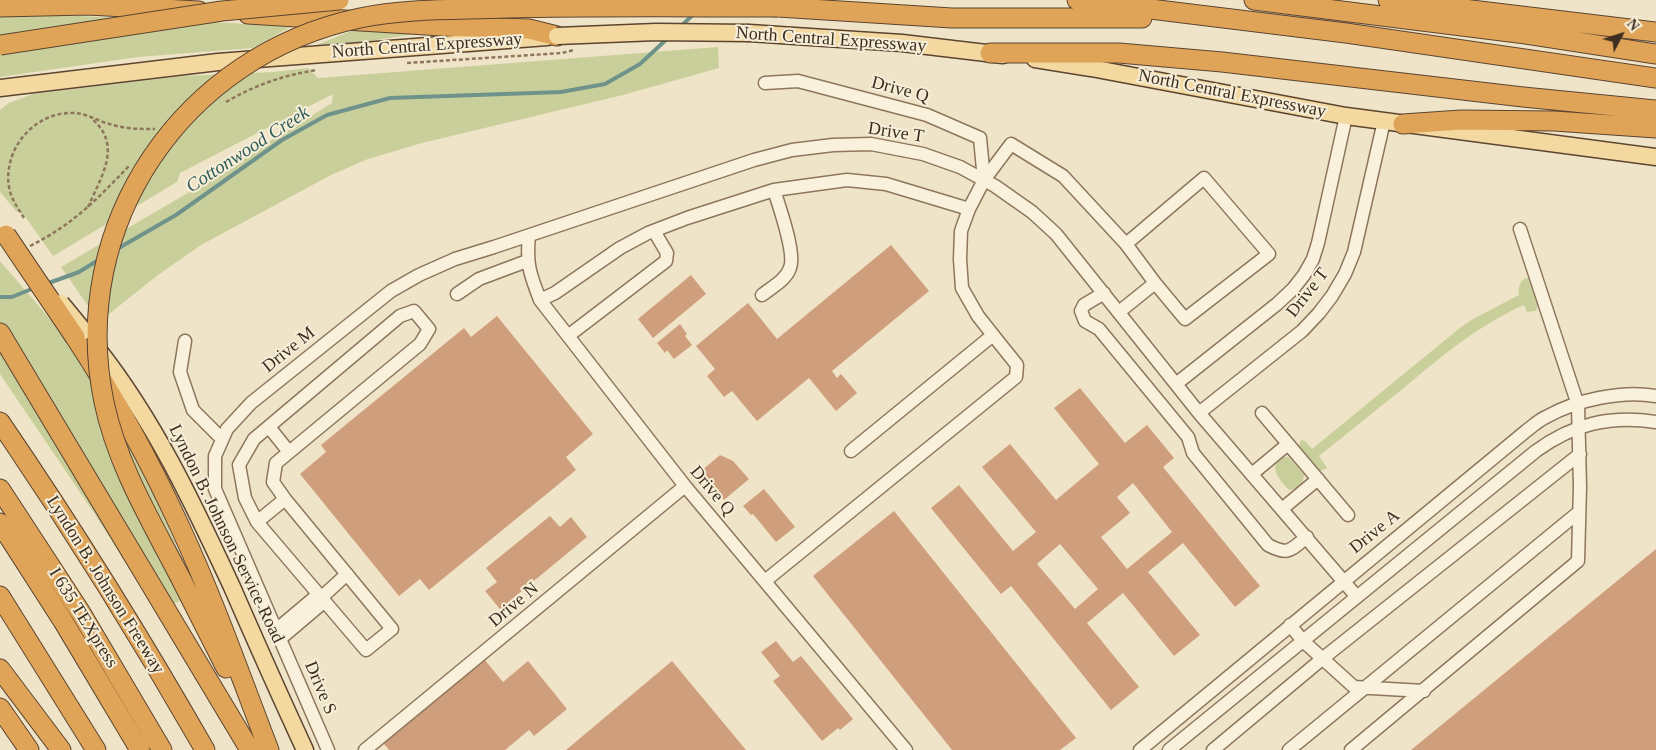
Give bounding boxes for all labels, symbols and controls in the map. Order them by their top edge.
north arrow [1596,10,1646,60]
text: N [1624,16,1642,34]
street label: North Central Expressway [735,23,927,57]
street label: North Central Expressway [331,29,523,63]
street label: North Central Expressway [1136,65,1328,123]
street label: Drive Q [869,72,931,108]
water label: Cottonwood Creek [182,102,314,198]
street label: Drive T [866,118,926,148]
street label: Drive T [1282,264,1334,322]
street label: Drive M [258,322,320,378]
street label: Lyndon B. Johnson Service Road [164,421,288,647]
street label: Drive Q [685,462,739,520]
street label: Lyndon B. Johnson Freeway [41,492,169,678]
street label: Drive A [1345,505,1405,559]
street label: I 635 TEXpress [44,564,122,672]
street label: Drive N [485,578,543,632]
street label: Drive S [299,658,341,718]

